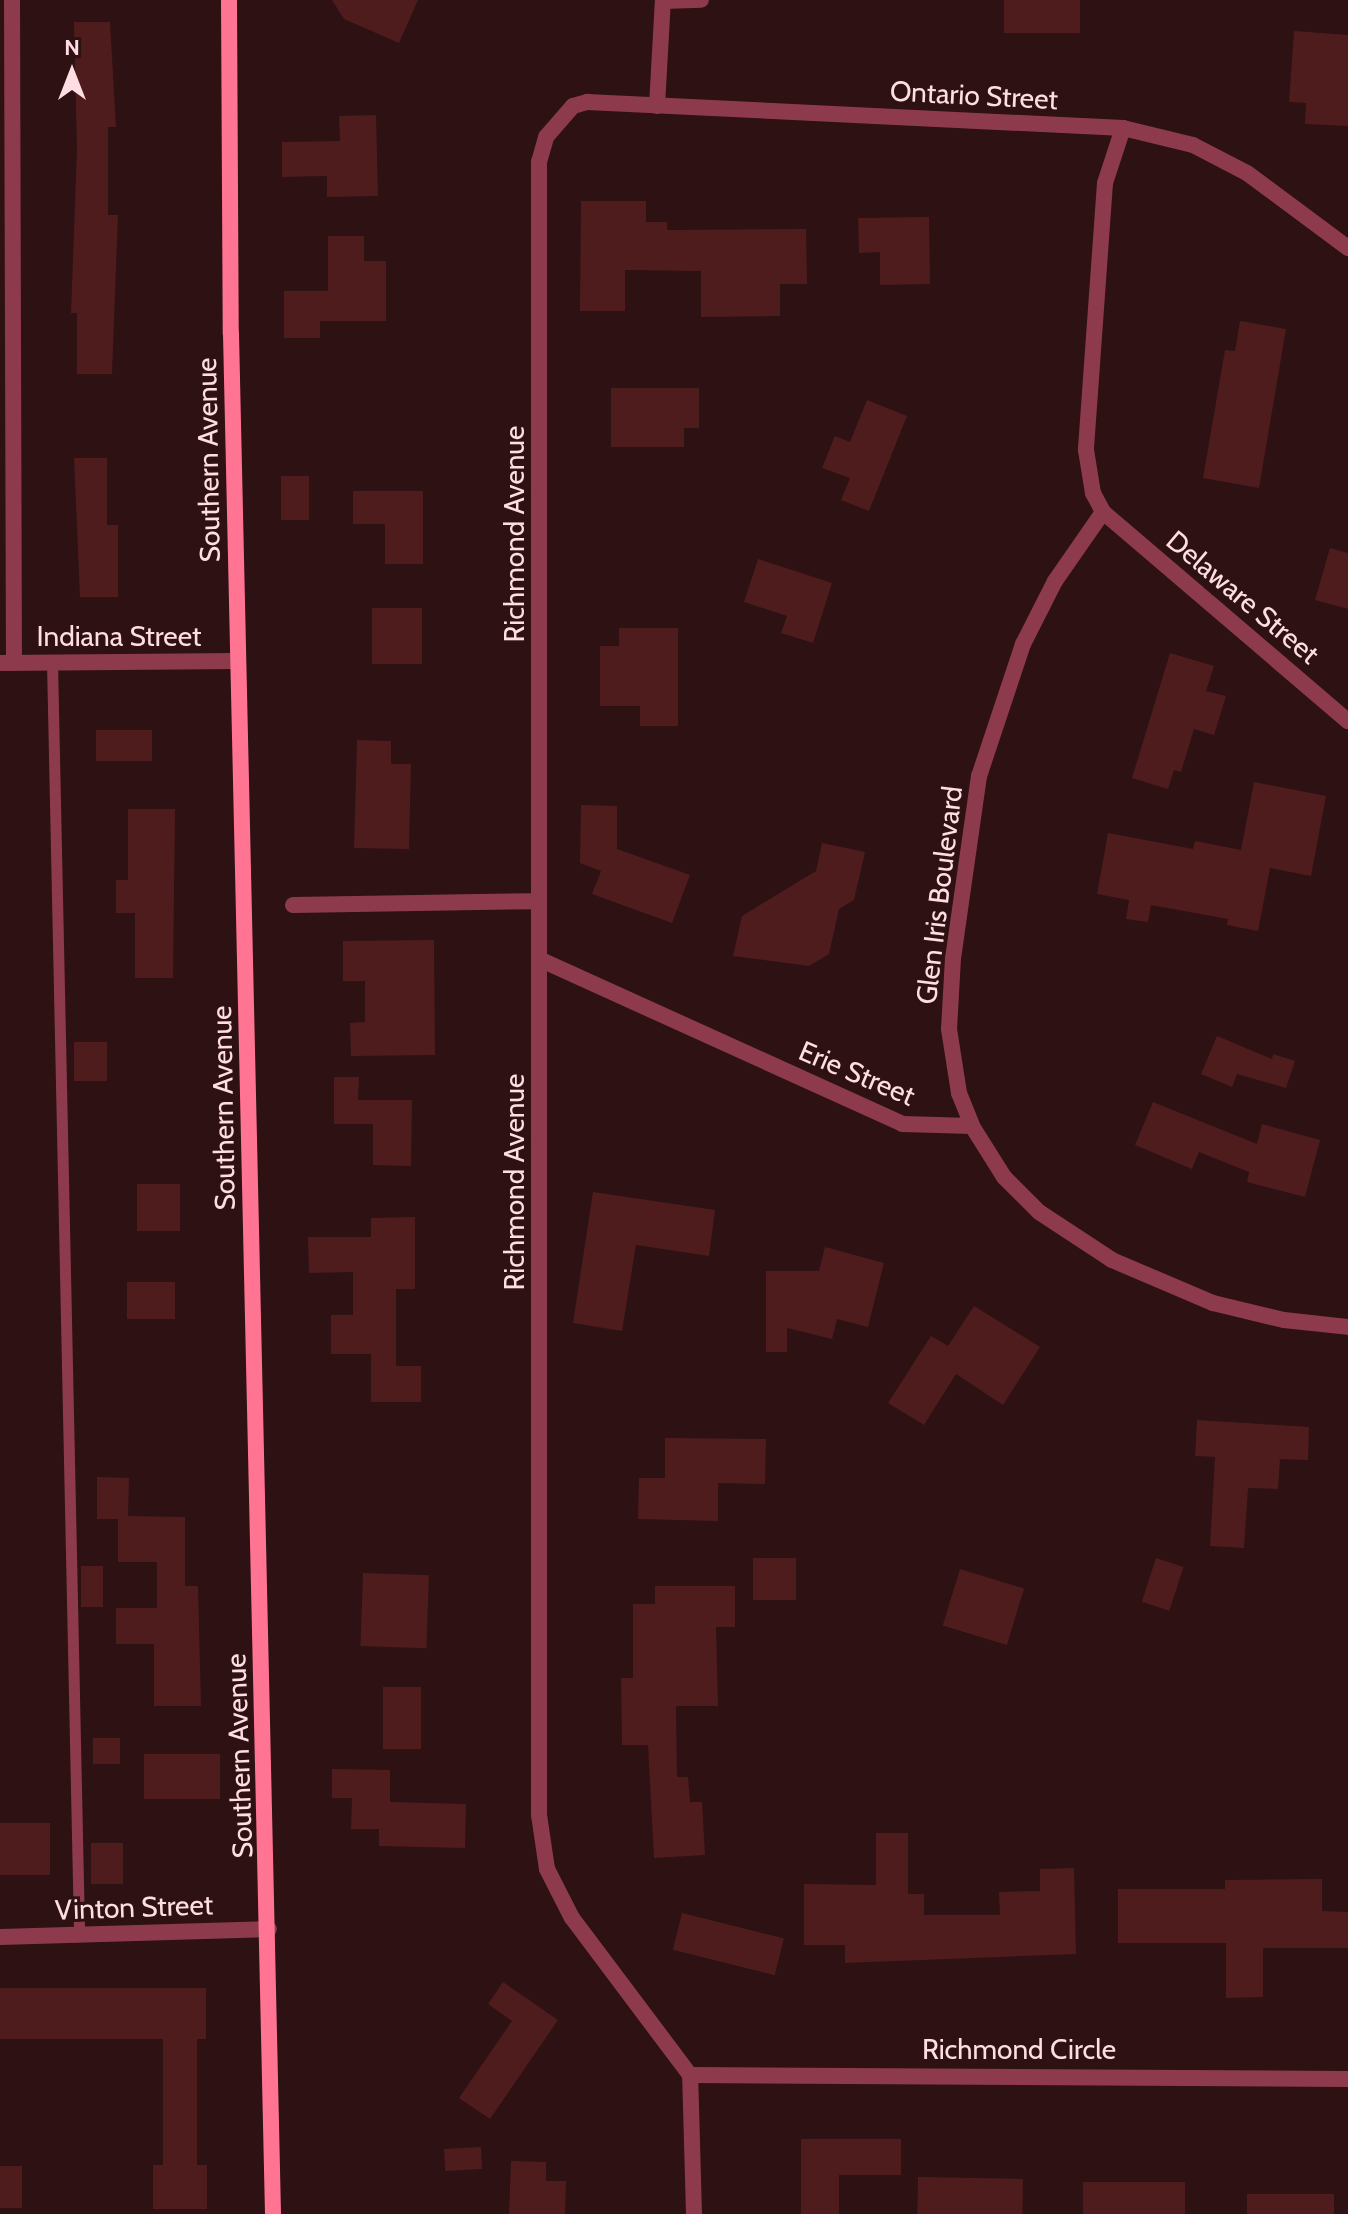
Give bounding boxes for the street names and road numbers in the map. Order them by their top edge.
street label: Ontario Street [889,74,1059,116]
street label: Southern Avenue [189,357,227,563]
street label: Richmond Avenue [497,426,531,642]
street label: Delaware Street [1160,523,1326,671]
street label: Indiana Street [37,619,201,653]
street label: Glen Iris Boulevard [909,784,969,1006]
street label: Southern Avenue [204,1005,242,1211]
street label: Erie Street [794,1034,920,1112]
street label: Richmond Avenue [497,1074,531,1290]
street label: Southern Avenue [219,1653,259,1859]
street label: Vinton Street [54,1887,214,1927]
street label: Richmond Circle [922,2032,1116,2066]

